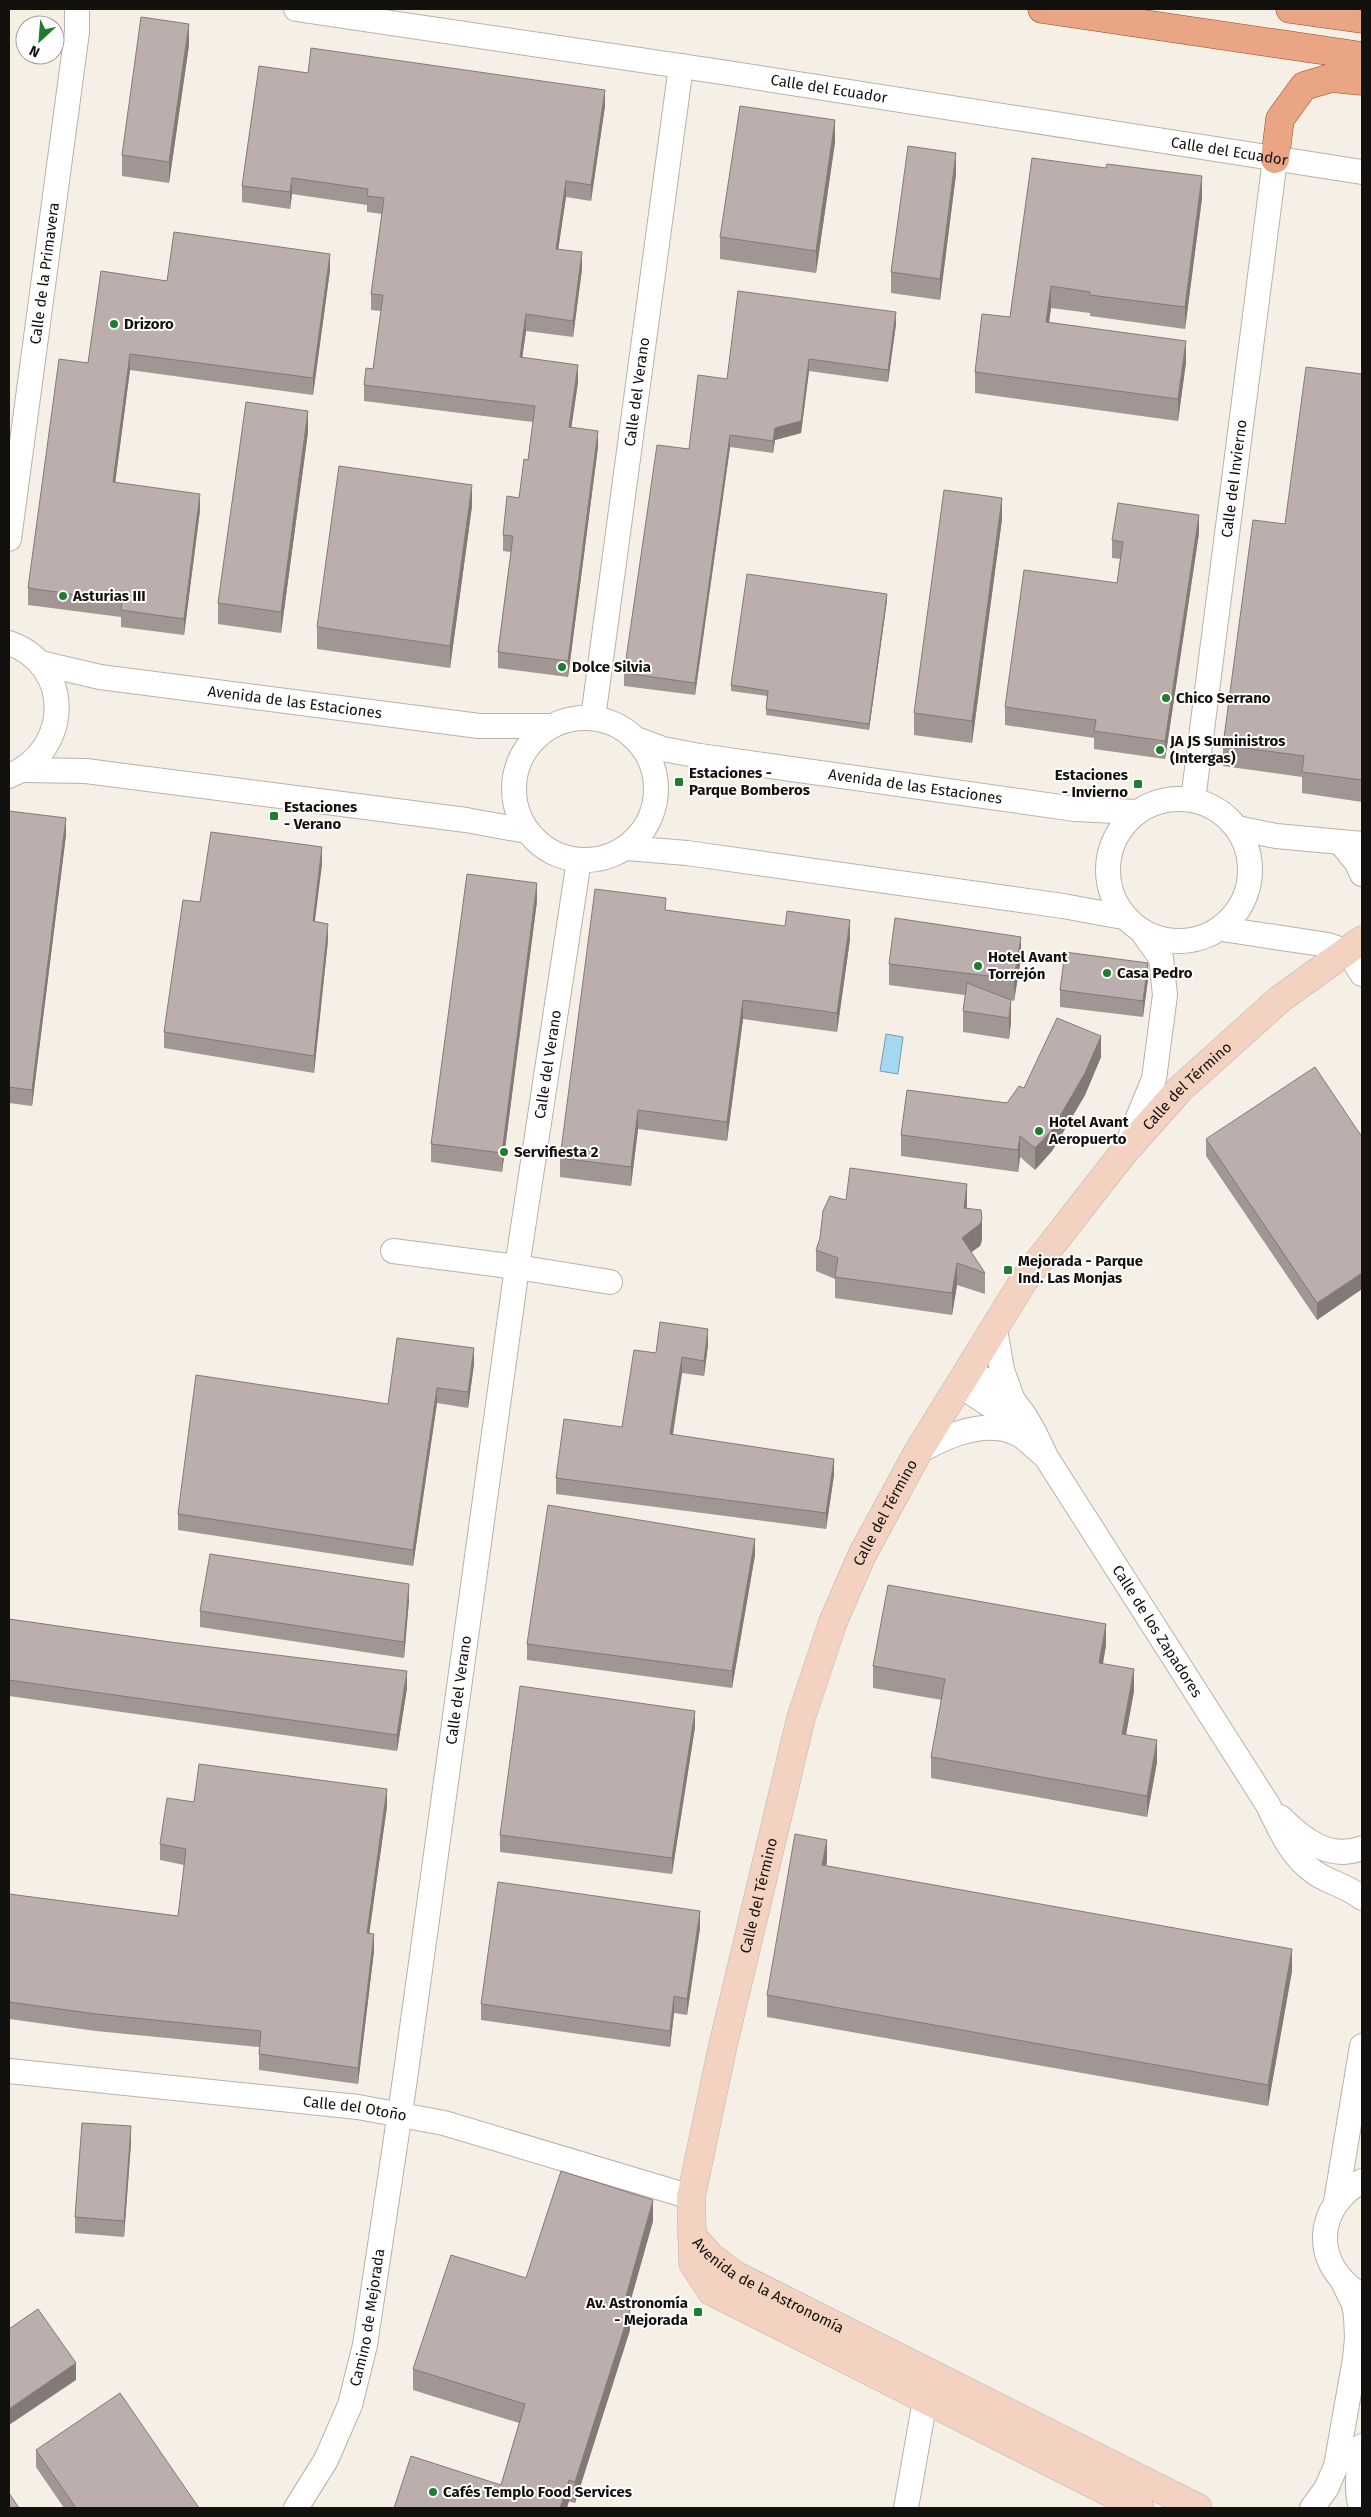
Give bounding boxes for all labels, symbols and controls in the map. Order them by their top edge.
north arrow [15,15,65,65]
text: N [27,42,42,61]
street label: Calle del Ecuador [769,71,889,107]
street label: Calle del Ecuador [1170,133,1289,169]
street label: Calle de la Primavera [26,201,63,345]
place label: Drizoro [124,315,174,333]
marker: Drizoro [108,318,120,330]
street label: Calle del Verano [621,336,653,448]
street label: Calle del Invierno [1218,418,1251,539]
place label: Asturias III [72,587,146,605]
marker: Asturias III [57,590,69,602]
place label: Dolce Silvia [572,658,651,676]
marker: Dolce Silvia [556,661,568,673]
street label: Avenida de las Estaciones [207,682,383,722]
place label: Chico Serrano [1176,689,1271,707]
marker: Chico Serrano [1160,692,1172,704]
place label: JA JS Suministros (Intergas) [1169,732,1286,767]
marker: JA JS Suministros (Intergas) [1154,744,1166,756]
place label: Estaciones - Parque Bomberos [689,764,810,799]
street label: Avenida de las Estaciones [827,765,1004,808]
place label: Estaciones - Invierno [1055,766,1128,801]
marker: Estaciones - Parque Bomberos [673,776,685,788]
marker: Estaciones - Invierno [1132,778,1144,790]
place label: Estaciones - Verano [284,798,357,833]
marker: Estaciones - Verano [268,810,280,822]
place label: Hotel Avant Torrejón [988,948,1068,983]
marker: Hotel Avant Torrejón [972,960,984,972]
place label: Casa Pedro [1117,964,1193,982]
marker: Casa Pedro [1101,967,1113,979]
street label: Calle del Verano [531,1009,565,1120]
street label: Calle del Término [1139,1038,1235,1134]
place label: Hotel Avant Aeropuerto [1048,1113,1129,1148]
marker: Hotel Avant Aeropuerto [1033,1125,1045,1137]
place label: Servifiesta 2 [514,1143,599,1161]
marker: Servifiesta 2 [498,1146,510,1158]
place label: Mejorada - Parque Ind. Las Monjas [1018,1252,1143,1287]
marker: Mejorada - Parque Ind. Las Monjas [1002,1264,1014,1276]
street label: Calle del Término [849,1456,921,1569]
street label: Calle de los Zapadores [1108,1562,1206,1701]
street label: Calle del Verano [442,1634,475,1746]
street label: Calle del Término [736,1836,781,1955]
street label: Calle del Otoño [302,2092,408,2125]
street label: Avenida de la Astronomía [689,2234,847,2337]
street label: Camino de Mejorada [346,2247,388,2388]
place label: Av. Astronomía - Mejorada [585,2294,688,2329]
marker: Av. Astronomía - Mejorada [692,2306,704,2318]
place label: Cafés Templo Food Services [443,2483,632,2501]
marker: Cafés Templo Food Services [427,2486,439,2498]

